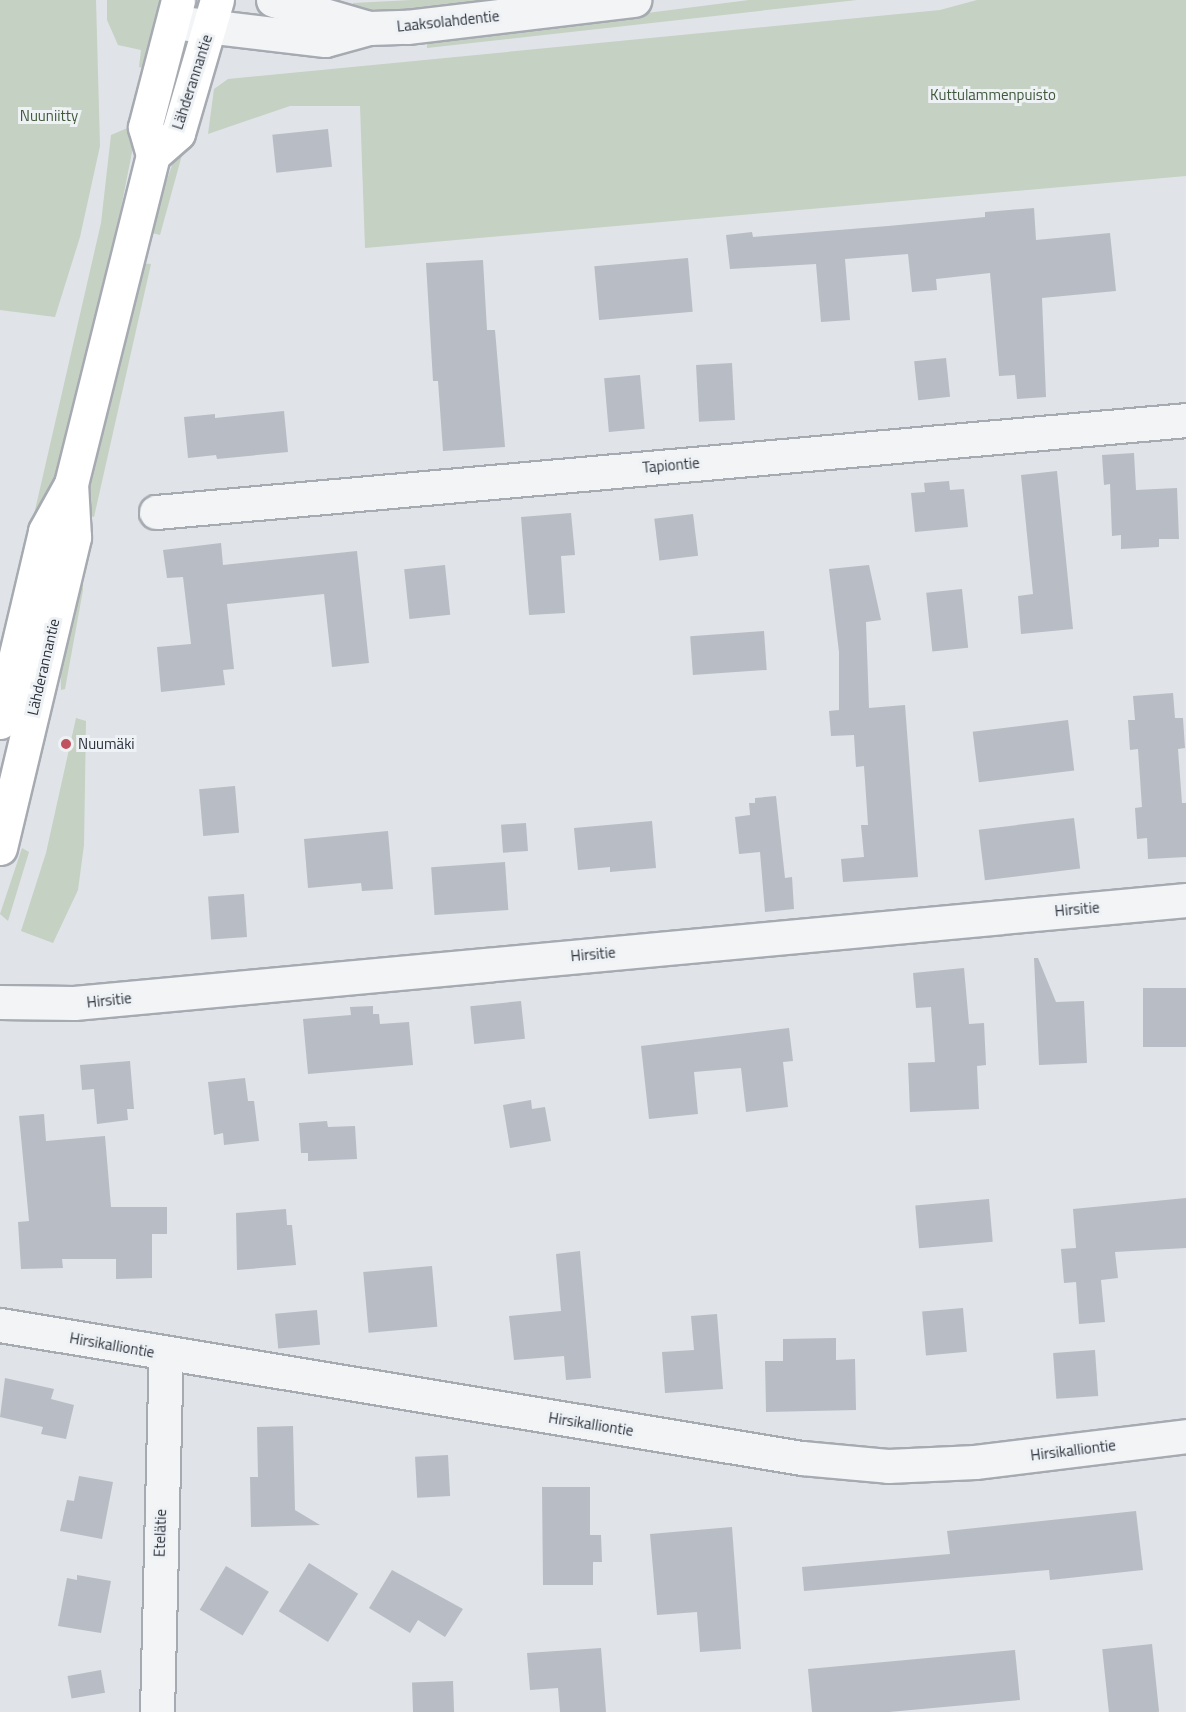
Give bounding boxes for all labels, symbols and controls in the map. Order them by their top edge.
street label: Laaksolahdentie [396,7,500,35]
street label: Lähderannantie [168,32,216,132]
park label: Kuttulammenpuisto [930,86,1056,104]
park label: Nuuniitty [20,107,78,125]
street label: Tapiontie [642,454,700,476]
street label: Lähderannantie [23,617,63,717]
place label: Nuumäki [78,735,135,753]
marker: Nuumäki [59,737,73,751]
street label: Hirsitie [1054,898,1100,920]
street label: Hirsitie [570,943,616,965]
street label: Hirsitie [86,989,132,1011]
street label: Hirsikalliontie [68,1329,156,1361]
street label: Hirsikalliontie [547,1408,635,1440]
street label: Hirsikalliontie [1029,1436,1117,1464]
street label: Etelätie [150,1509,170,1557]

